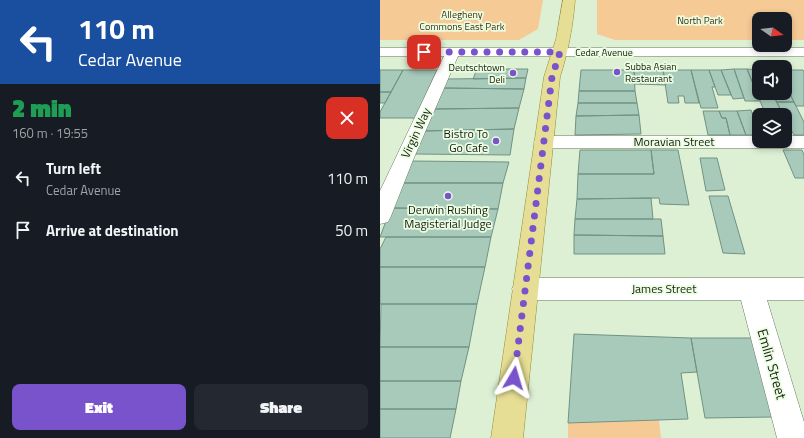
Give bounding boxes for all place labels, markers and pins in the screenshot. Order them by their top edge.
pin [407,35,441,69]
place label: Subba Asian Restaurant [625,59,677,86]
place label: Deutschtown Deli [449,60,505,87]
marker: Subba Asian Restaurant [612,67,622,77]
marker: Deutschtown Deli [508,68,518,78]
place label: Bistro To Go Cafe [444,124,488,157]
marker: Bistro To Go Cafe [491,136,501,146]
marker: Derwin Rushing Magisterial Judge [443,191,453,201]
place label: Derwin Rushing Magisterial Judge [404,200,492,233]

